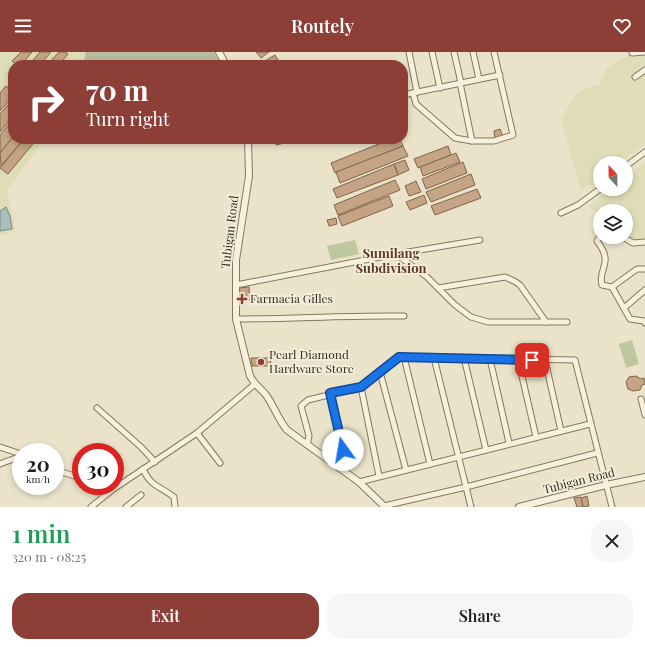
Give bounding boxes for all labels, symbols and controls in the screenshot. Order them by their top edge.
text: Routely [291,14,354,38]
icon: menu [12,15,34,37]
icon: heart [611,15,633,37]
text: 70 m [86,71,149,108]
icon: right [20,76,72,128]
text: Turn right [86,107,169,131]
north arrow [593,156,633,196]
map controls [593,156,633,244]
street label: Tubigan Road [217,194,241,269]
button: layers [593,204,633,244]
district label: Sumilang Subdivision [355,244,427,276]
place label: Farmacia Gilles [250,290,333,306]
marker: Farmacia Gilles [237,294,247,304]
pin [515,343,549,377]
place label: Pearl Diamond Hardware Store [269,346,354,376]
icon: arrive [521,349,543,371]
marker: Pearl Diamond Hardware Store [256,357,266,367]
position arrow [322,429,364,471]
speed limit sign: 30 [72,443,124,495]
text: 20 [26,450,50,477]
street label: Tubigan Road [541,463,616,497]
text: km/h [26,472,50,486]
text: 1 min [12,517,70,549]
button: close [591,520,633,562]
text: 320 m · 08:25 [12,548,86,565]
button: Exit [12,593,319,639]
button: Share [327,593,633,639]

